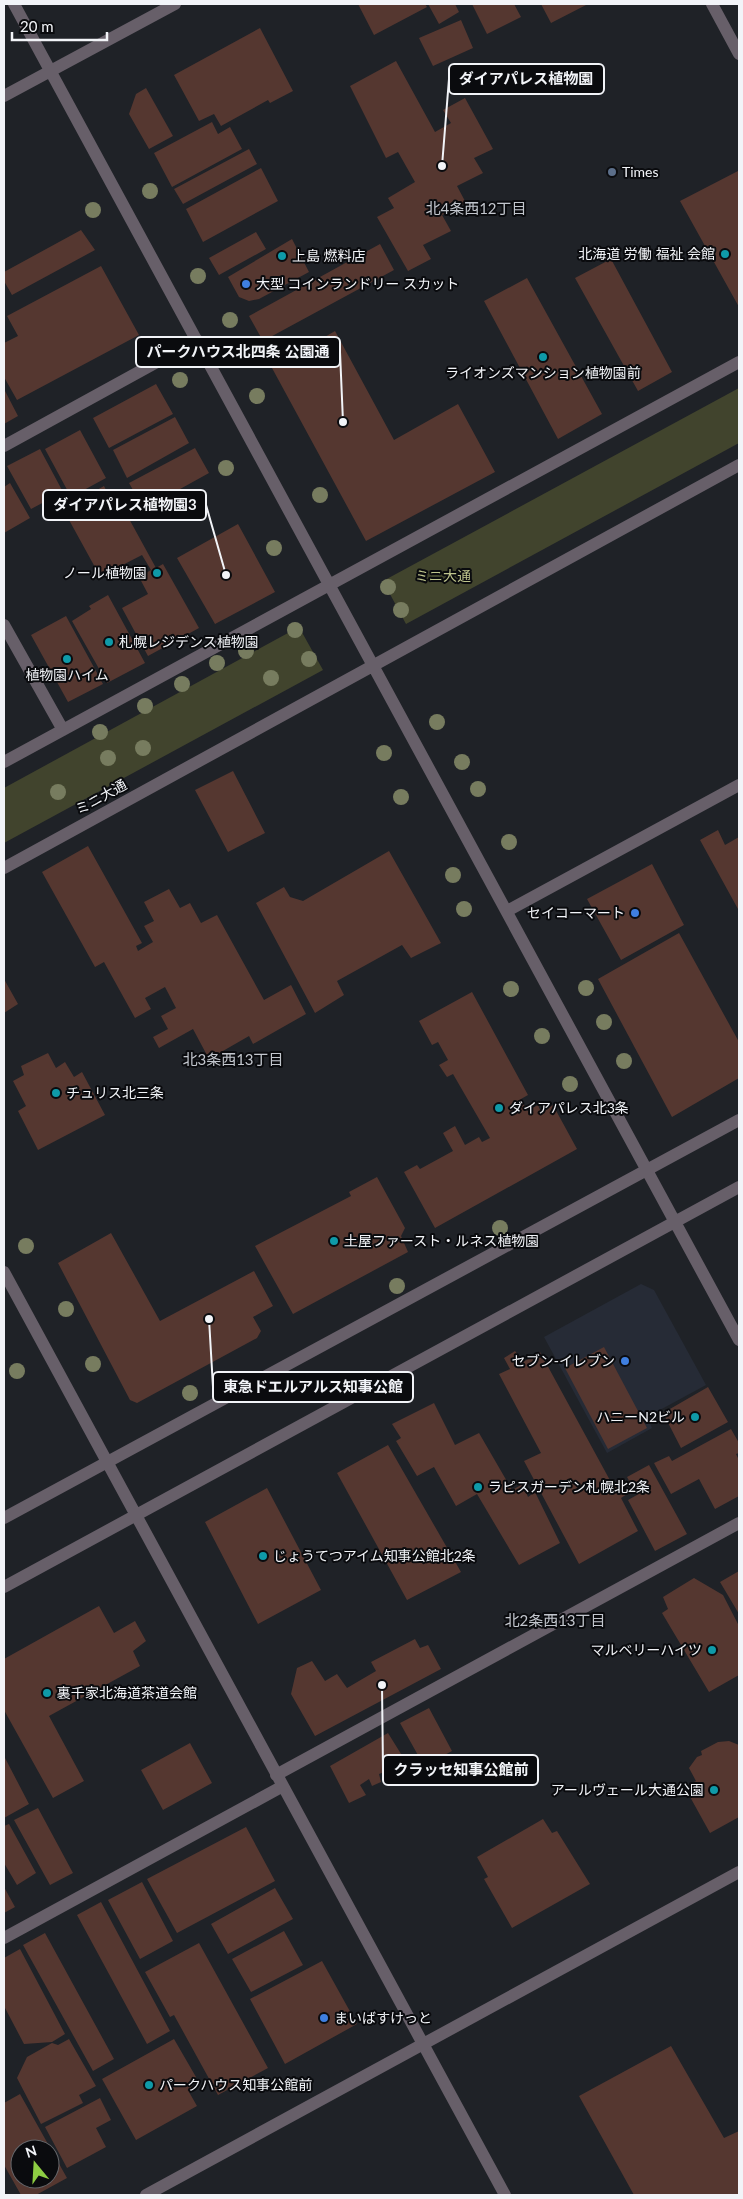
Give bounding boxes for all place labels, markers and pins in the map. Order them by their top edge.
callout: ダイアパレス植物園 [449,64,604,94]
place label: Times [622,163,659,180]
marker: Times [606,166,618,178]
place label: 北海道 労働 福祉 会館 [578,245,715,262]
place label: 上島 燃料店 [292,247,366,264]
marker: 北海道 労働 福祉 会館 [719,248,731,260]
marker: 上島 燃料店 [276,250,288,262]
place label: 大型 コインランドリー スカット [256,275,459,292]
marker: 大型 コインランドリー スカット [240,278,252,290]
callout: パークハウス北四条 公園通 [136,337,340,367]
marker: ライオンズマンション植物園前 [537,351,549,363]
place label: ライオンズマンション植物園前 [445,364,641,381]
callout: ダイアパレス植物園3 [43,490,206,520]
place label: ノール植物園 [63,564,147,581]
marker: ノール植物園 [151,567,163,579]
place label: 札幌レジデンス植物園 [119,633,259,650]
marker: 札幌レジデンス植物園 [103,636,115,648]
marker: 植物園ハイム [61,653,73,665]
place label: 植物園ハイム [25,666,109,683]
place label: セイコーマート [527,904,625,921]
marker: セイコーマート [629,907,641,919]
place label: チュリス北三条 [66,1084,164,1101]
marker: チュリス北三条 [50,1087,62,1099]
place label: ダイアパレス北3条 [509,1099,629,1116]
marker: ダイアパレス北3条 [493,1102,505,1114]
place label: 土屋ファースト・ルネス植物園 [344,1232,539,1249]
marker: 土屋ファースト・ルネス植物園 [328,1235,340,1247]
place label: セブン-イレブン [512,1352,615,1369]
marker: セブン-イレブン [619,1355,631,1367]
callout: 東急ドエルアルス知事公館 [213,1372,413,1402]
place label: ハニーN2ビル [596,1408,685,1425]
marker: ハニーN2ビル [689,1411,701,1423]
place label: ラピスガーデン札幌北2条 [488,1478,650,1495]
marker: ラピスガーデン札幌北2条 [472,1481,484,1493]
place label: じょうてつアイム知事公館北2条 [273,1547,476,1564]
marker: じょうてつアイム知事公館北2条 [257,1550,269,1562]
place label: マルベリーハイツ [591,1641,702,1658]
marker: マルベリーハイツ [706,1644,718,1656]
place label: 裏千家北海道茶道会館 [57,1684,197,1701]
marker: 裏千家北海道茶道会館 [41,1687,53,1699]
callout: クラッセ知事公館前 [383,1755,538,1785]
place label: アールヴェール大通公園 [551,1781,704,1798]
marker: アールヴェール大通公園 [708,1784,720,1796]
place label: まいばすけっと [334,2009,432,2026]
marker: まいばすけっと [318,2012,330,2024]
place label: パークハウス知事公館前 [159,2076,312,2093]
marker: パークハウス知事公館前 [143,2079,155,2091]

